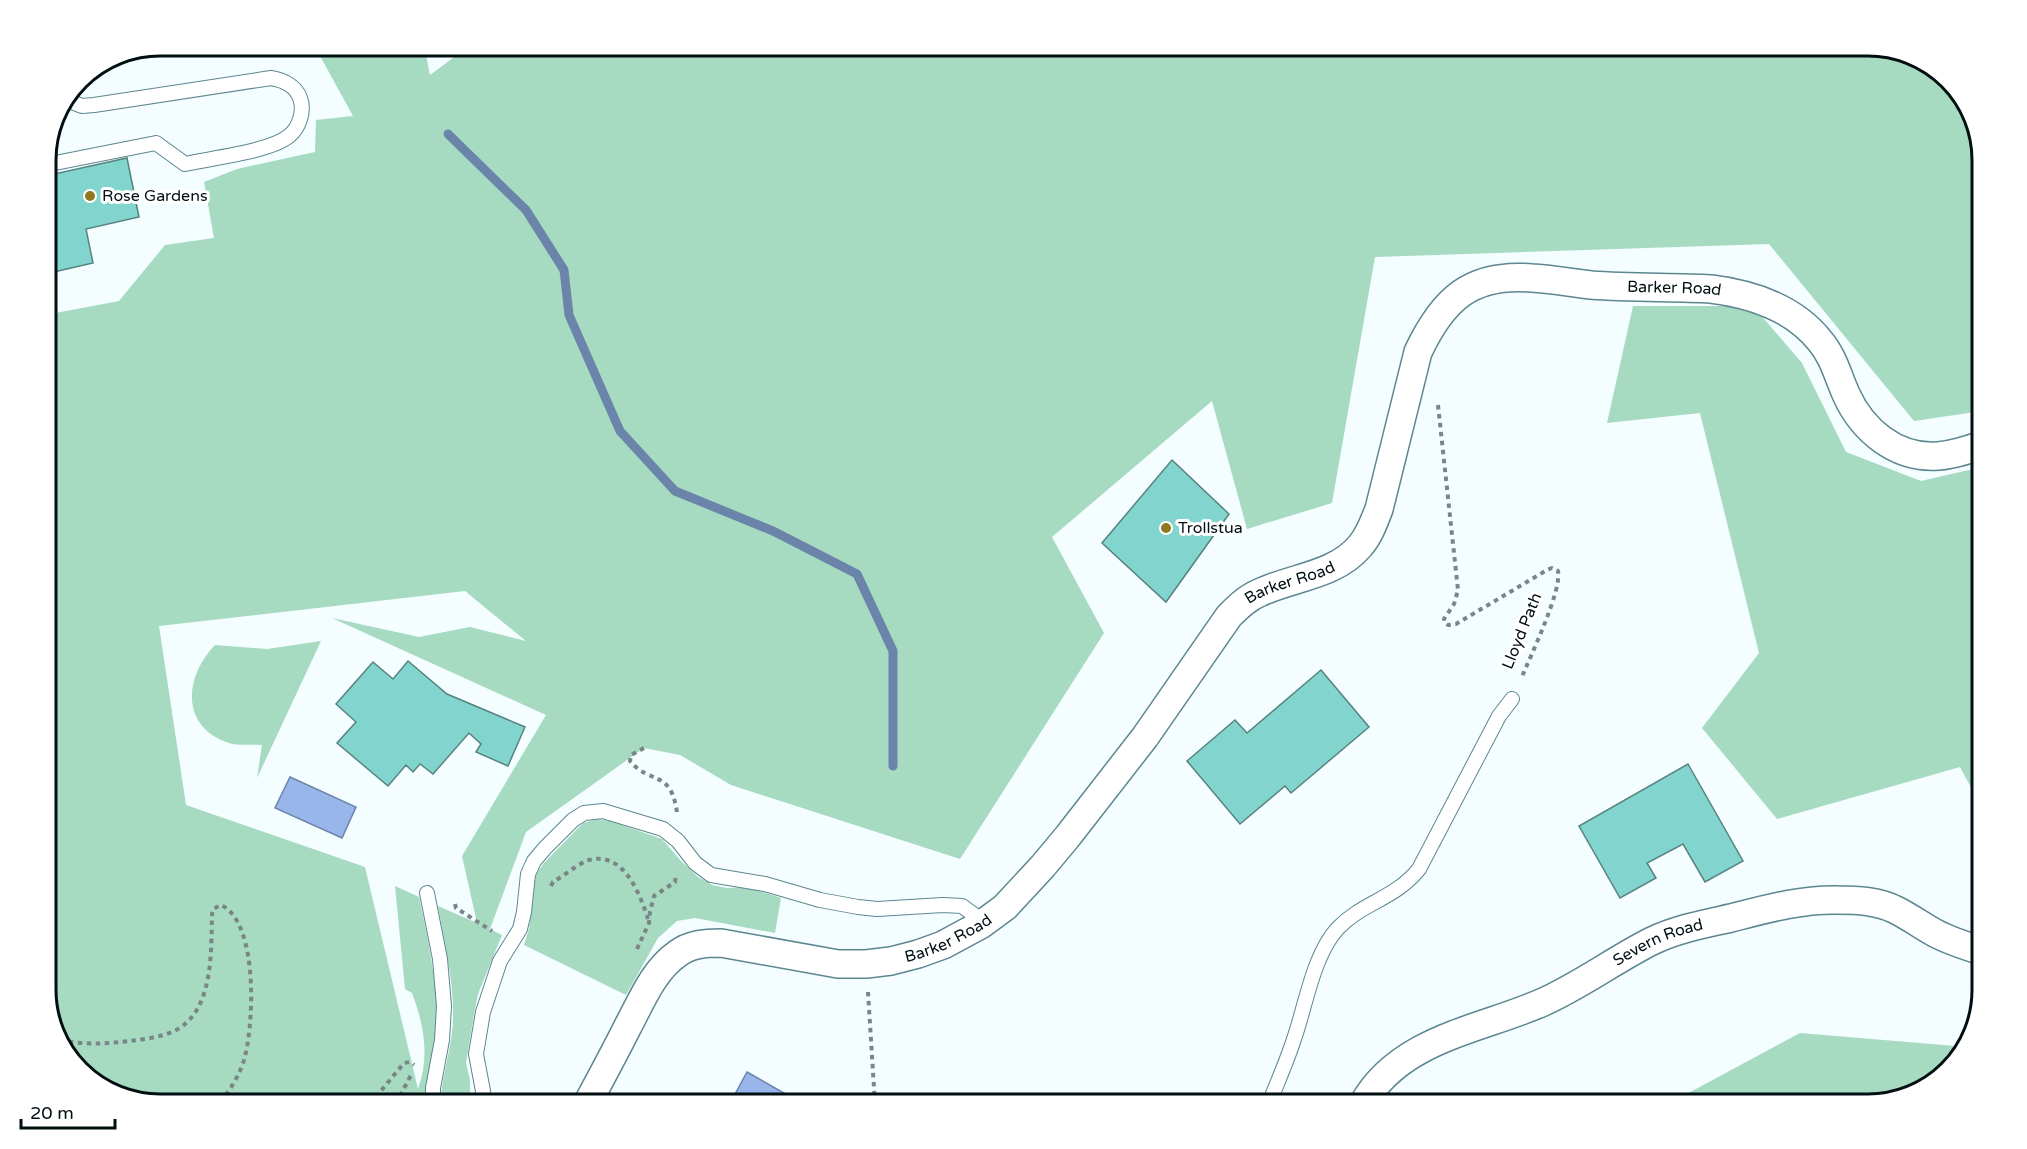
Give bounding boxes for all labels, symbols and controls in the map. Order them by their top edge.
place label: Rose Gardens [102,186,208,206]
marker: Rose Gardens [83,189,97,203]
street label: Barker Road [1627,277,1723,300]
place label: Trollstua [1178,518,1243,538]
marker: Trollstua [1159,521,1173,535]
street label: Barker Road [1241,557,1338,609]
street label: Lloyd Path [1498,590,1546,672]
street label: Barker Road [902,910,996,967]
street label: Severn Road [1609,915,1705,971]
scale bar [21,1092,116,1130]
text: 20 m [30,1102,74,1124]

